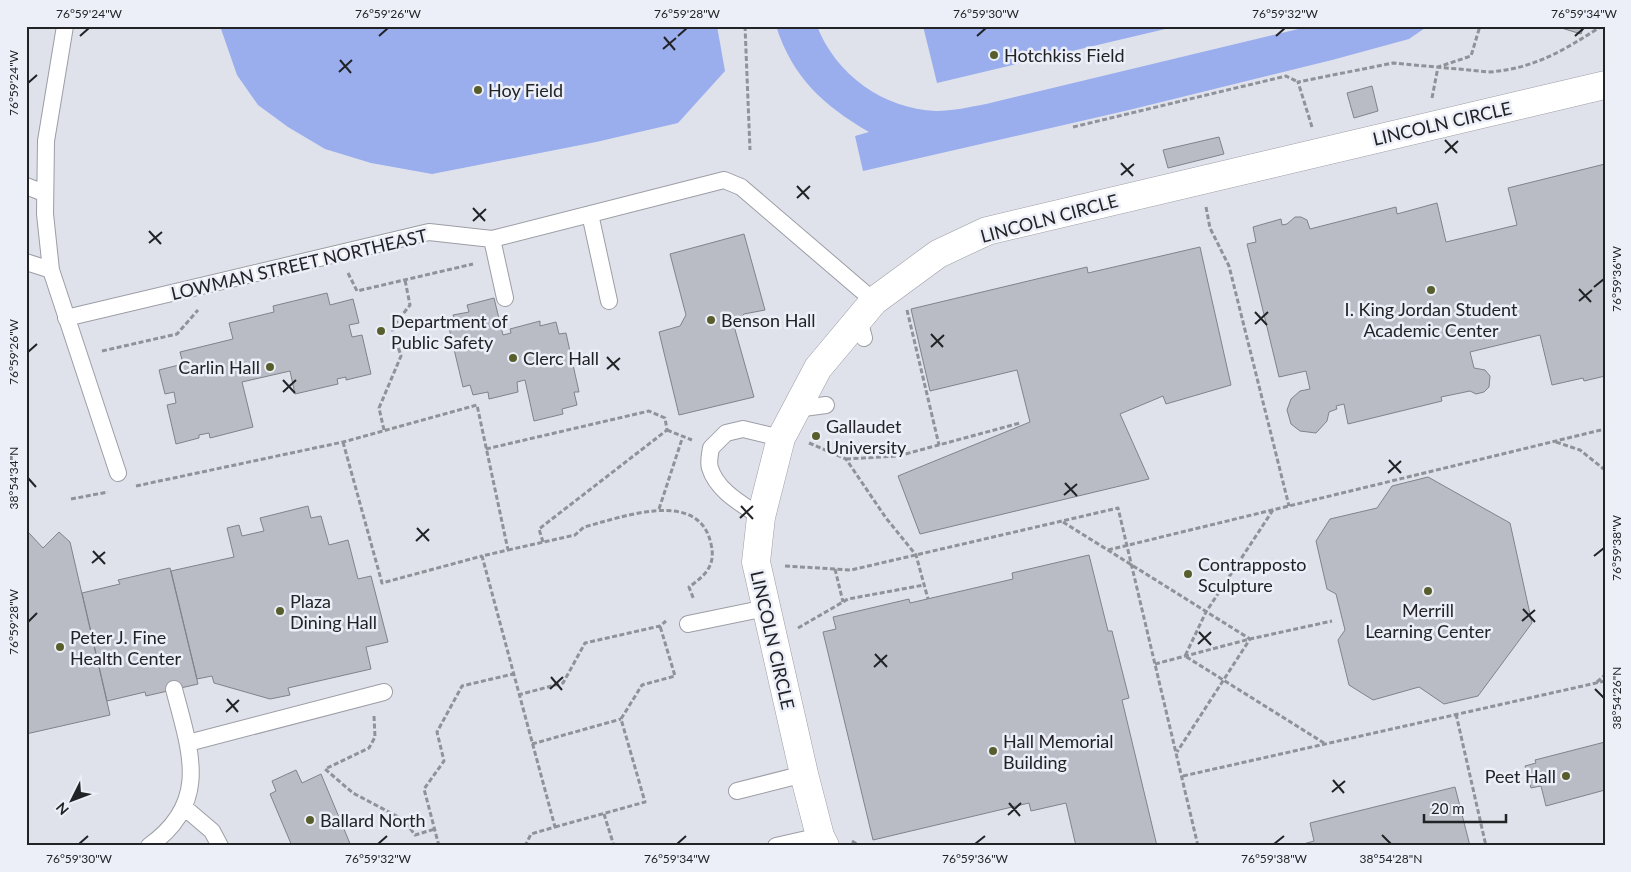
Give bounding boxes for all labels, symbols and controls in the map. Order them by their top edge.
text: 76°59'24"W [56,6,123,21]
text: 76°59'26"W [355,6,422,21]
text: 76°59'28"W [654,6,721,21]
text: 76°59'30"W [953,6,1020,21]
text: 76°59'32"W [1252,6,1319,21]
text: 76°59'34"W [1551,6,1618,21]
place label: Hotchkiss Field [1004,44,1125,66]
text: 76°59'24"W [6,49,21,116]
marker: Hotchkiss Field [988,49,1000,61]
place label: Hoy Field [488,79,563,101]
marker: Hoy Field [472,84,484,96]
street label: LINCOLN CIRCLE [1370,96,1514,150]
street label: LINCOLN CIRCLE [978,189,1120,247]
street label: LOWMAN STREET NORTHEAST [169,224,430,304]
text: 76°59'36"W [1609,245,1624,312]
marker: I. King Jordan Student Academic Center [1425,284,1437,296]
place label: I. King Jordan Student Academic Center [1345,298,1518,341]
place label: Benson Hall [721,309,816,331]
place label: Department of Public Safety [391,310,508,353]
marker: Benson Hall [705,314,717,326]
text: 76°59'26"W [6,318,21,385]
marker: Department of Public Safety [375,325,387,337]
place label: Clerc Hall [523,347,599,369]
marker: Clerc Hall [507,352,519,364]
place label: Carlin Hall [178,356,260,378]
marker: Carlin Hall [264,361,276,373]
place label: Gallaudet University [826,415,907,458]
marker: Gallaudet University [810,430,822,442]
text: 38°54'34"N [6,447,21,509]
text: 76°59'38"W [1609,514,1624,581]
place label: Contrapposto Sculpture [1198,553,1307,596]
street label: LINCOLN CIRCLE [746,568,800,712]
marker: Contrapposto Sculpture [1182,568,1194,580]
marker: Merrill Learning Center [1422,585,1434,597]
text: 76°59'28"W [6,588,21,655]
place label: Plaza Dining Hall [290,590,377,633]
place label: Merrill Learning Center [1365,599,1491,642]
marker: Plaza Dining Hall [274,605,286,617]
place label: Peter J. Fine Health Center [70,626,181,669]
marker: Peter J. Fine Health Center [54,641,66,653]
text: 38°54'26"N [1609,667,1624,729]
place label: Hall Memorial Building [1003,730,1114,773]
marker: Hall Memorial Building [987,745,999,757]
place label: Peet Hall [1485,765,1556,787]
marker: Peet Hall [1560,770,1572,782]
north arrow [48,774,98,824]
scale bar [1424,792,1506,824]
text: N [52,799,72,819]
text: 20 m [1431,799,1465,817]
place label: Ballard North [320,809,426,831]
marker: Ballard North [304,814,316,826]
text: 76°59'30"W [46,851,113,866]
text: 76°59'32"W [345,851,412,866]
text: 76°59'34"W [644,851,711,866]
text: 76°59'36"W [942,851,1009,866]
text: 76°59'38"W [1241,851,1308,866]
text: 38°54'28"N [1360,851,1422,866]

